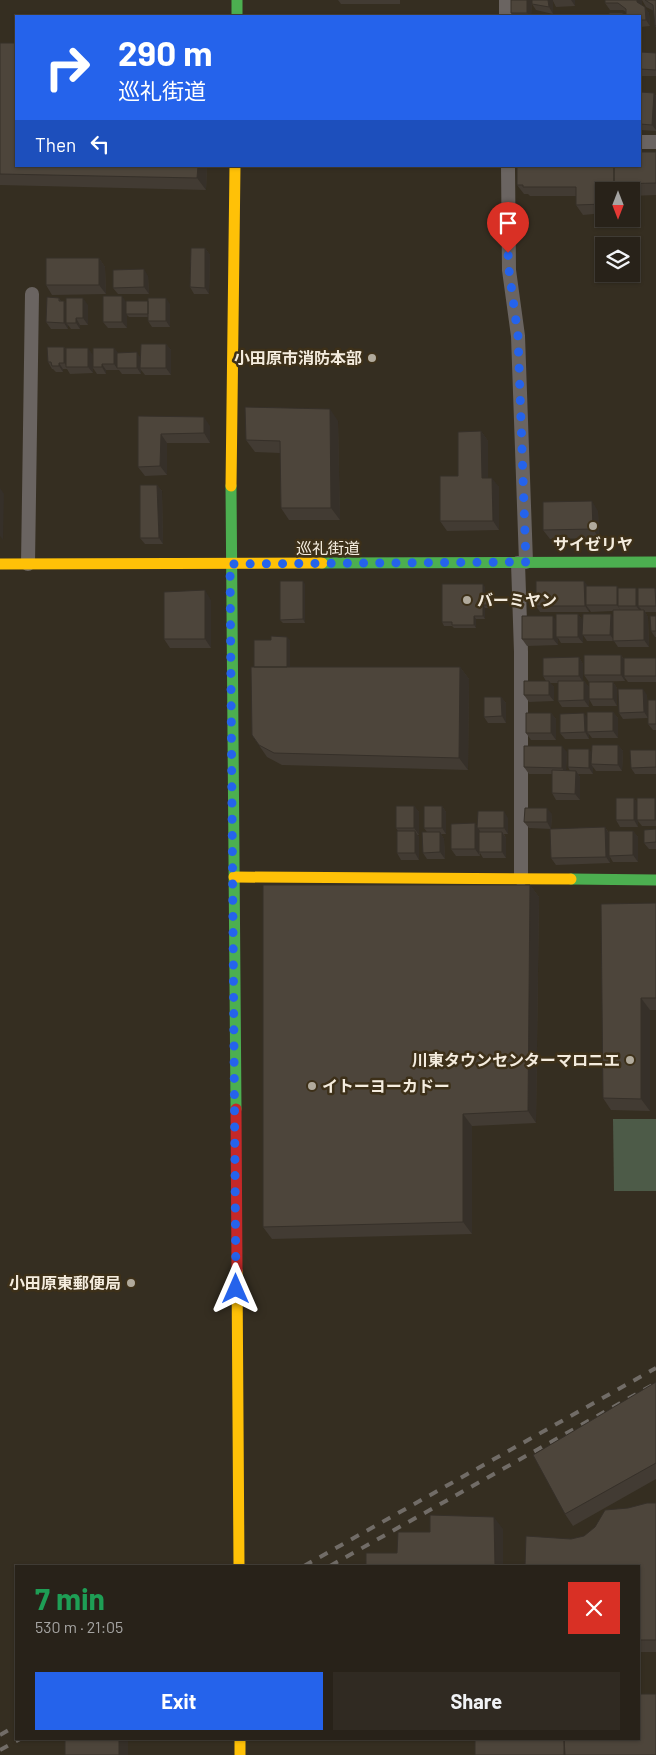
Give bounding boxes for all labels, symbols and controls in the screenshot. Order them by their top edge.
text: 290 m [118,31,212,73]
icon: right [35,35,100,100]
text: 巡礼街道 [118,77,206,103]
icon: left [86,130,114,158]
text: Then [35,133,76,156]
north arrow [595,182,640,228]
map controls [595,182,640,282]
pin [487,202,529,253]
icon: arrive [494,209,522,237]
button: layers [595,237,640,282]
place label: 小田原市消防本部 [234,348,362,367]
marker: 小田原市消防本部 [366,352,378,364]
marker: サイゼリヤ [587,520,599,532]
place label: サイゼリヤ [553,534,633,553]
street label: 巡礼街道 [296,538,360,557]
place label: バーミヤン [477,590,557,609]
marker: バーミヤン [461,594,473,606]
place label: 川東タウンセンターマロニエ [412,1050,620,1069]
marker: 川東タウンセンターマロニエ [624,1054,636,1066]
place label: イトーヨーカドー [322,1076,450,1095]
marker: イトーヨーカドー [306,1080,318,1092]
position arrow [209,1262,261,1314]
place label: 小田原東郵便局 [9,1273,121,1292]
marker: 小田原東郵便局 [125,1277,137,1289]
text: 7 min [35,1580,105,1616]
button: close [568,1582,620,1634]
text: 530 m · 21:05 [35,1617,123,1636]
button: Exit [35,1672,323,1730]
button: Share [333,1672,620,1730]

